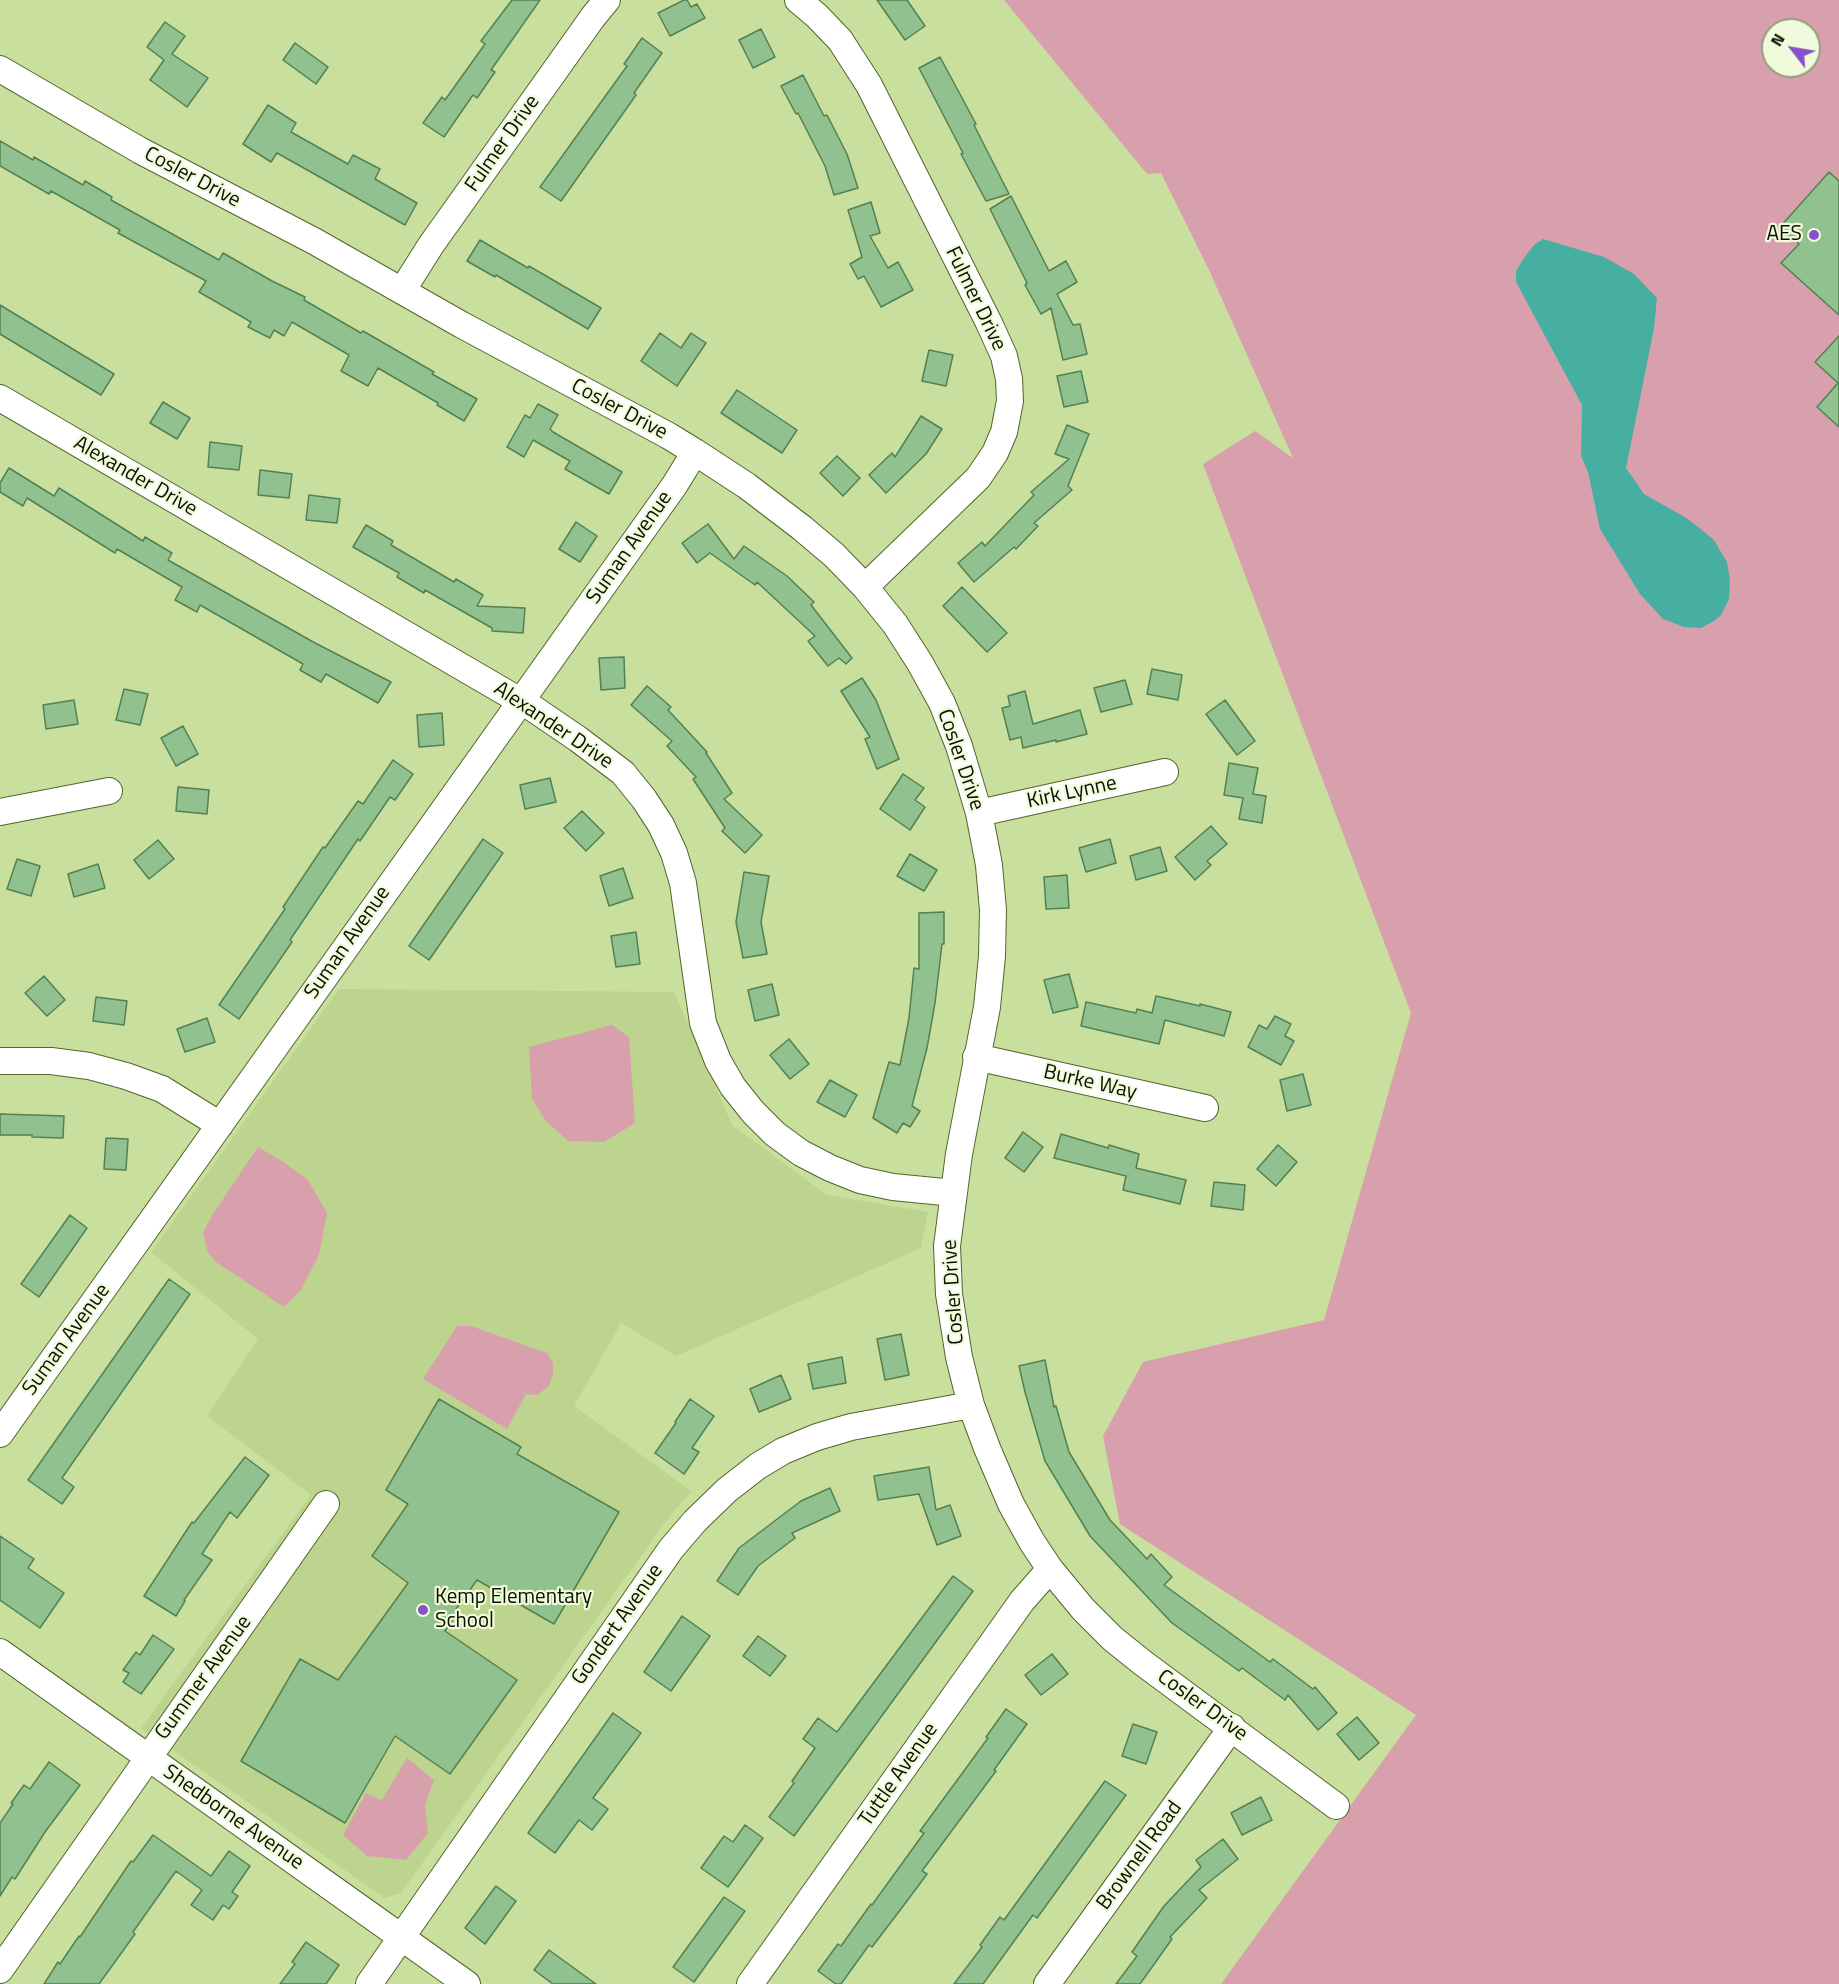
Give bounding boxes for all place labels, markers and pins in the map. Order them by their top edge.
place label: AES [1767,222,1802,248]
marker: AES [1807,228,1821,242]
place label: Kemp Elementary School [435,1585,592,1635]
marker: Kemp Elementary School [416,1603,430,1617]

